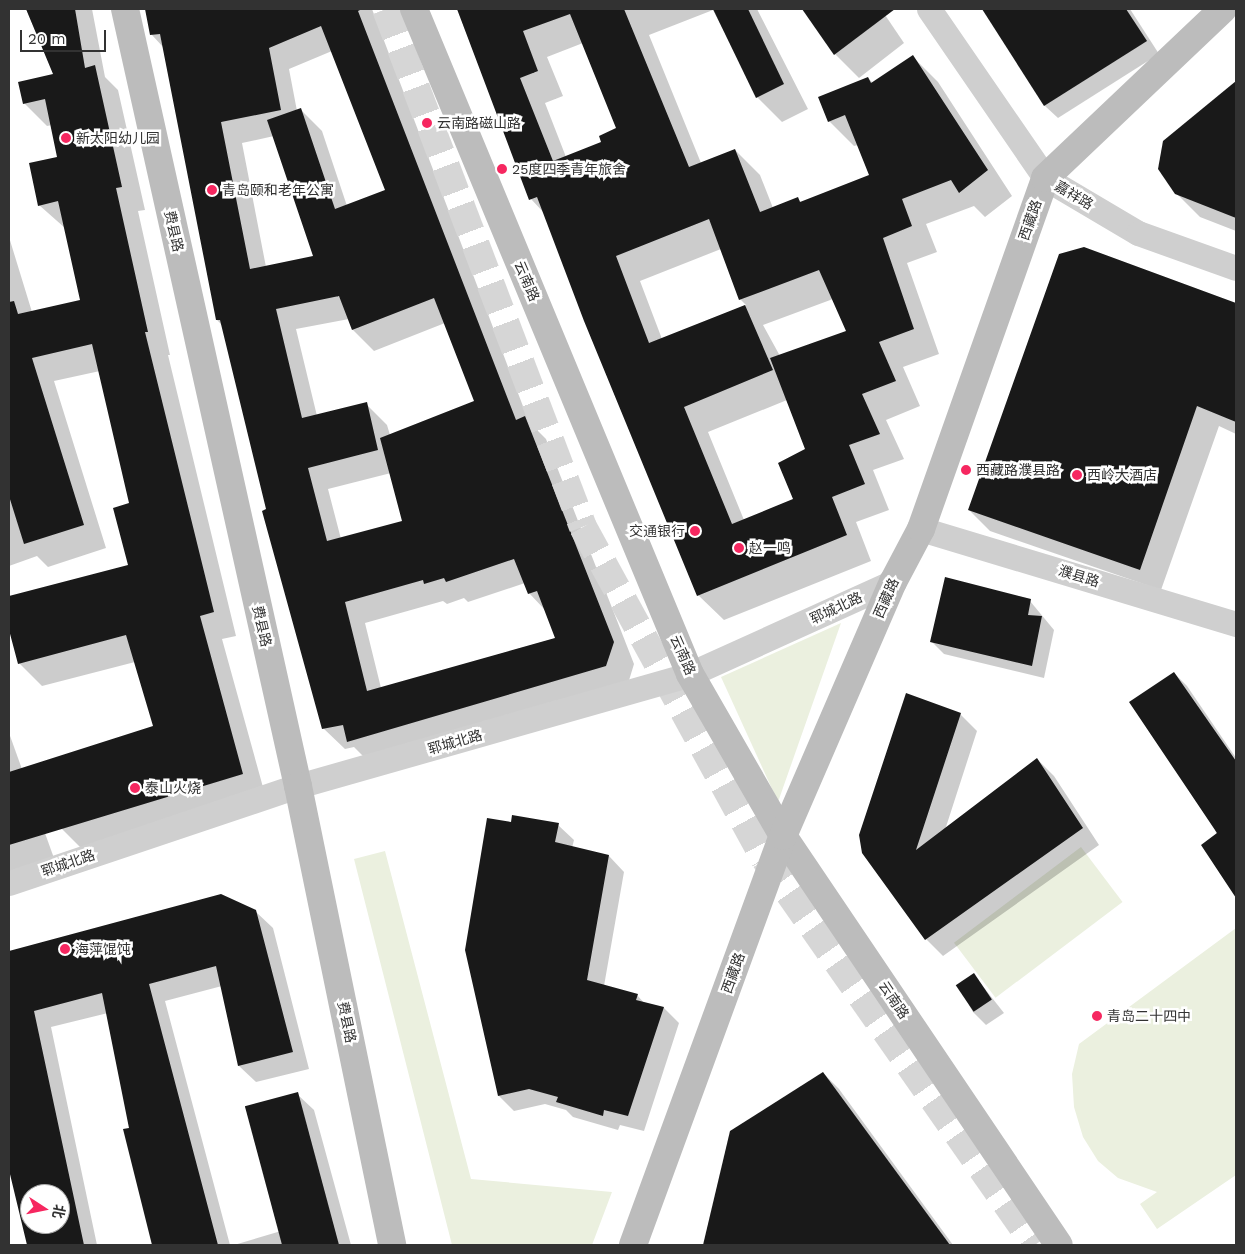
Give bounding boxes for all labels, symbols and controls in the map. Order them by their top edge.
scale bar [22,20,109,52]
text: 20 m [28,30,66,48]
place label: 云南路磁山路 [437,115,521,131]
marker: 云南路磁山路 [421,117,433,129]
place label: 新太阳幼儿园 [76,130,160,146]
marker: 新太阳幼儿园 [60,132,72,144]
place label: 25度四季青年旅舍 [512,161,626,177]
marker: 25度四季青年旅舍 [496,163,508,175]
street label: 嘉祥路 [1052,177,1096,213]
place label: 青岛颐和老年公寓 [222,182,334,198]
marker: 青岛颐和老年公寓 [206,184,218,196]
street label: 西藏路 [1015,197,1045,243]
street label: 费县路 [161,209,187,253]
street label: 云南路 [511,258,543,304]
place label: 西藏路濮县路 [976,462,1060,478]
marker: 西藏路濮县路 [960,464,972,476]
place label: 西岭大酒店 [1087,467,1157,483]
marker: 西岭大酒店 [1071,469,1083,481]
place label: 交通银行 [629,523,685,539]
marker: 交通银行 [689,525,701,537]
place label: 赵一鸣 [749,540,791,556]
marker: 赵一鸣 [733,542,745,554]
street label: 濮县路 [1056,562,1102,590]
street label: 西藏路 [870,575,902,621]
street label: 郓城北路 [807,589,865,627]
street label: 费县路 [249,604,275,648]
street label: 云南路 [667,632,699,678]
street label: 郓城北路 [426,726,484,758]
place label: 泰山火烧 [145,780,201,796]
marker: 泰山火烧 [129,782,141,794]
street label: 郓城北路 [39,846,97,880]
place label: 海萍馄饨 [75,941,131,957]
marker: 海萍馄饨 [59,943,71,955]
street label: 西藏路 [718,950,748,996]
street label: 云南路 [875,978,913,1022]
street label: 费县路 [334,1000,360,1044]
place label: 青岛二十四中 [1107,1008,1191,1024]
marker: 青岛二十四中 [1091,1010,1103,1022]
north arrow [20,1184,70,1234]
text: 北 [50,1203,68,1220]

